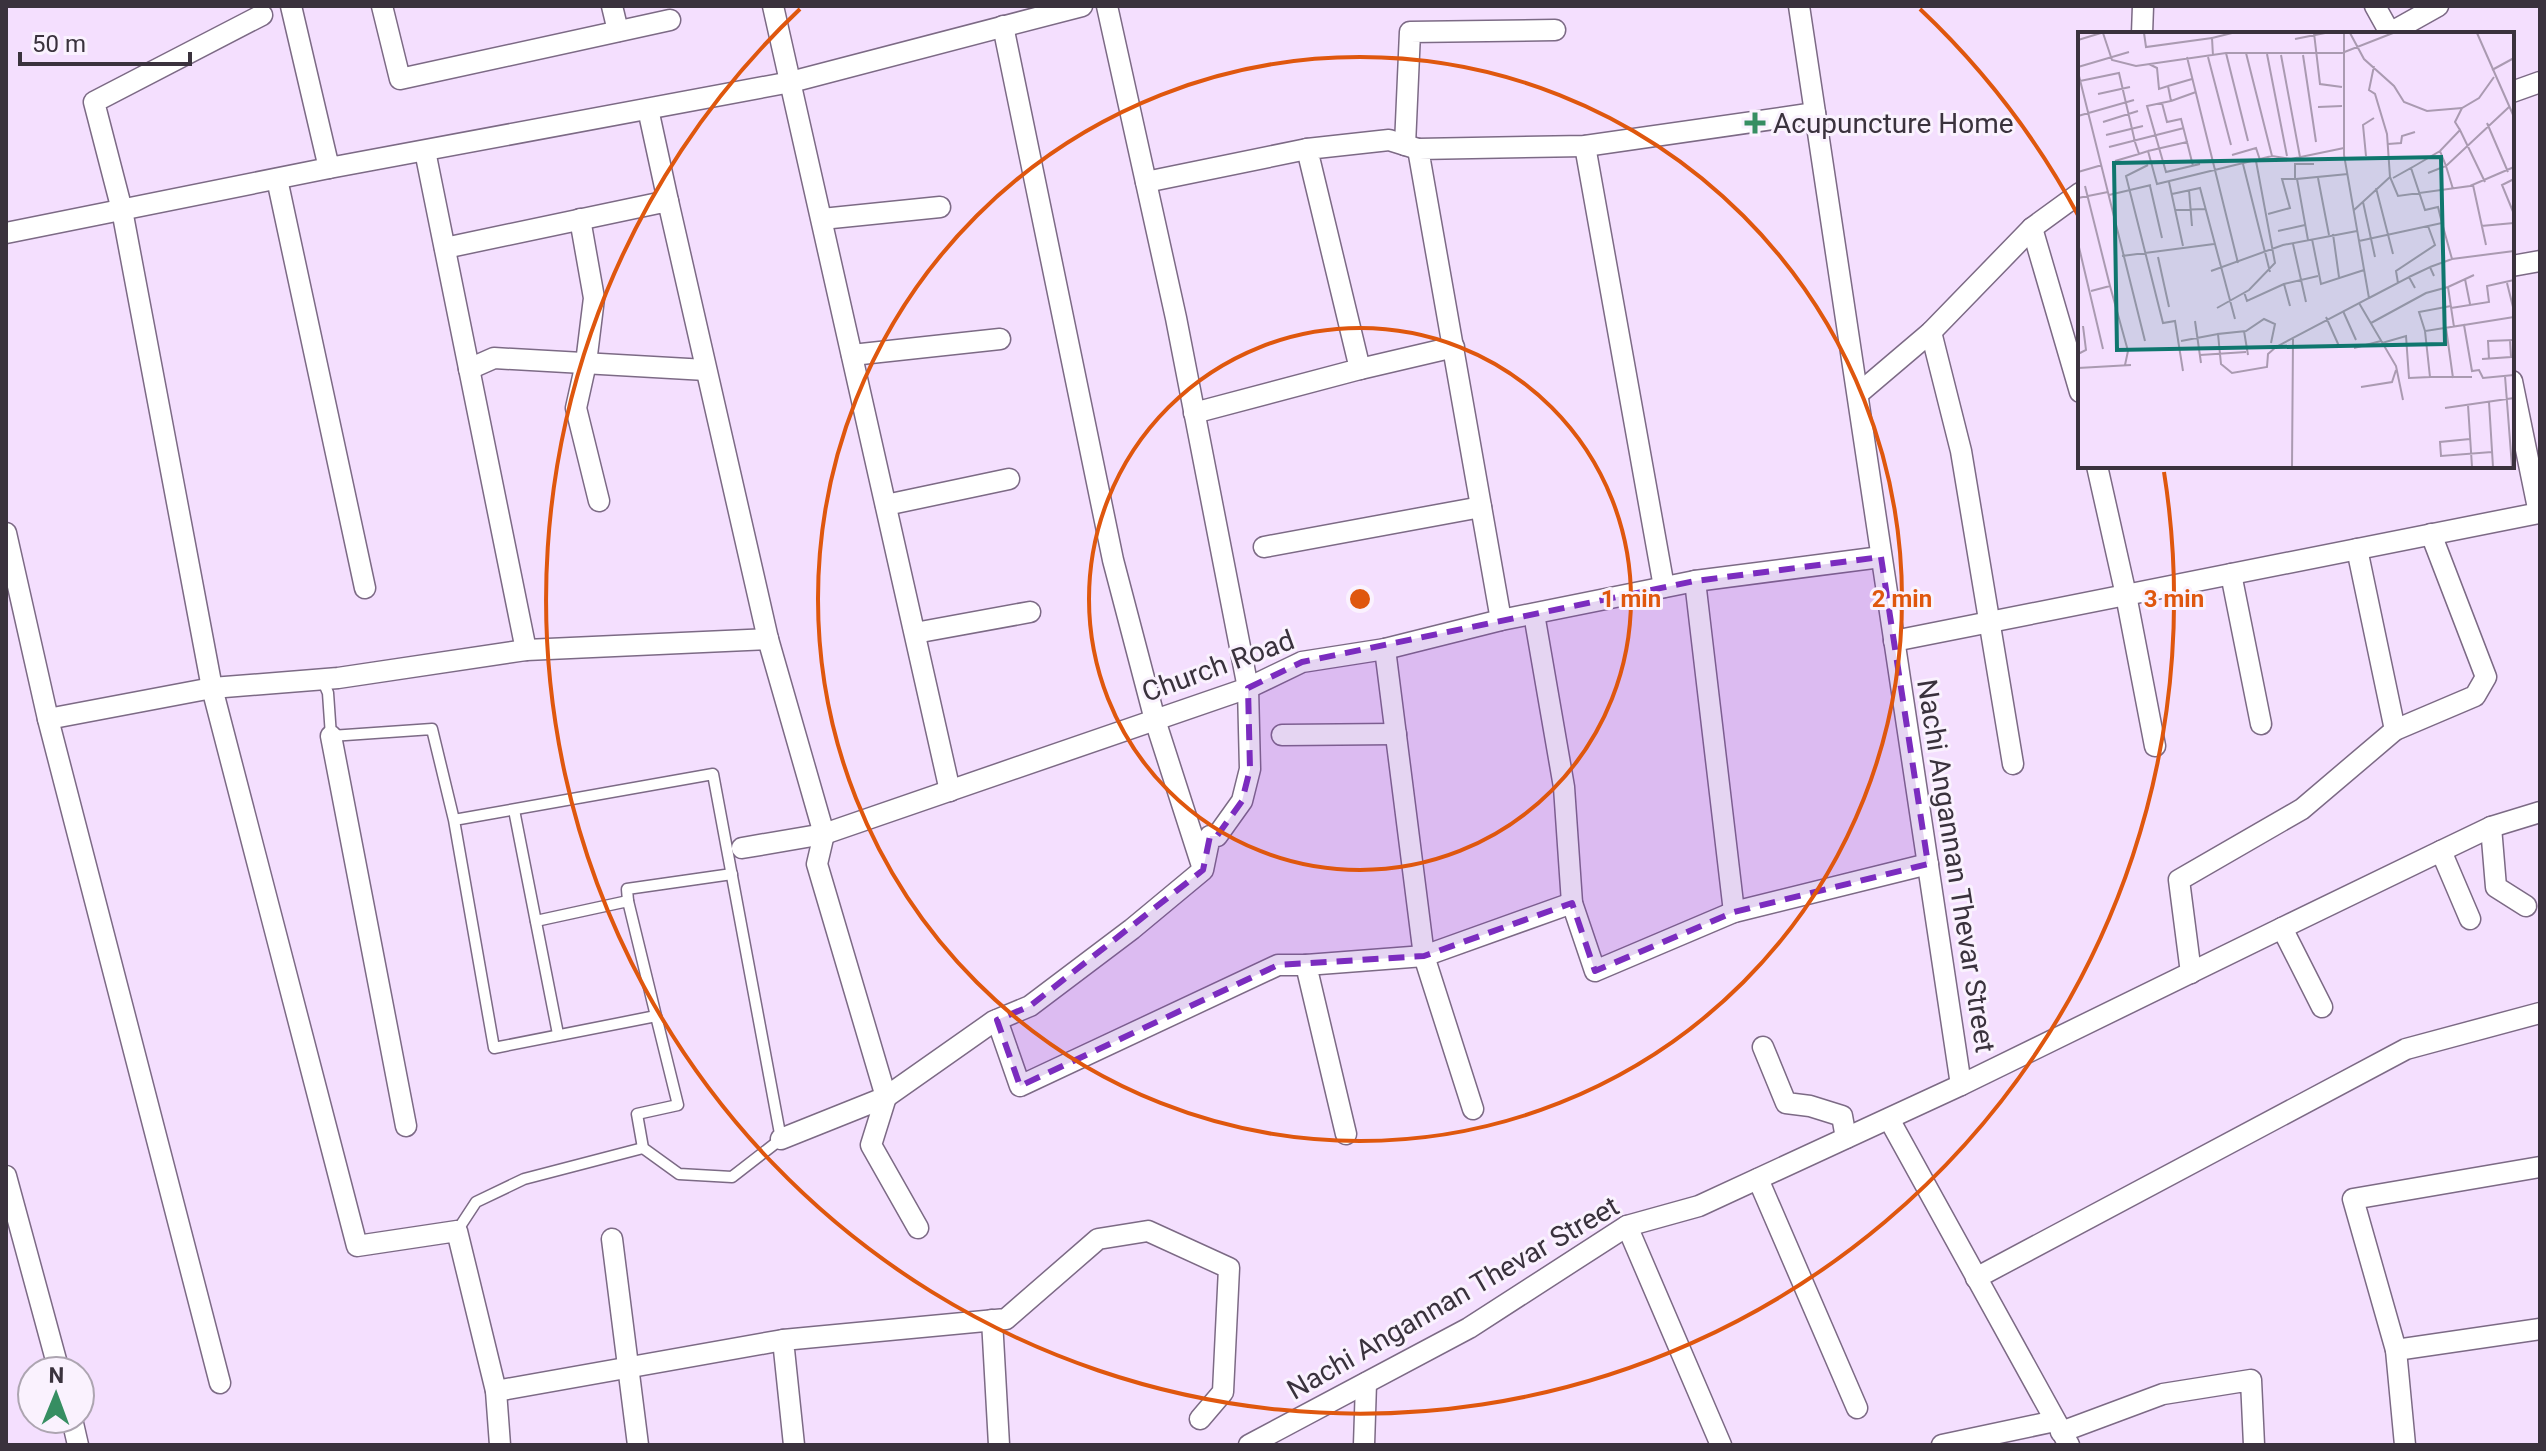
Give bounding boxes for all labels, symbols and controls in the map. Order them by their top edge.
scale bar [20,16,190,66]
text: 50 m [32,30,86,58]
inset map [2078,32,2514,468]
place label: Acupuncture Home [1773,107,2014,140]
marker: Acupuncture Home [1744,112,1766,134]
centre of rings [1346,585,1374,613]
text: 1 min [1601,585,1661,613]
text: 2 min [1872,585,1932,613]
text: 3 min [2144,585,2204,613]
street label: Church Road [1137,623,1299,709]
street label: Nachi Angannan Thevar Street [1910,677,2002,1055]
street label: Nachi Angannan Thevar Street [1281,1189,1625,1407]
north arrow [16,1355,96,1435]
text: N [48,1363,64,1388]

